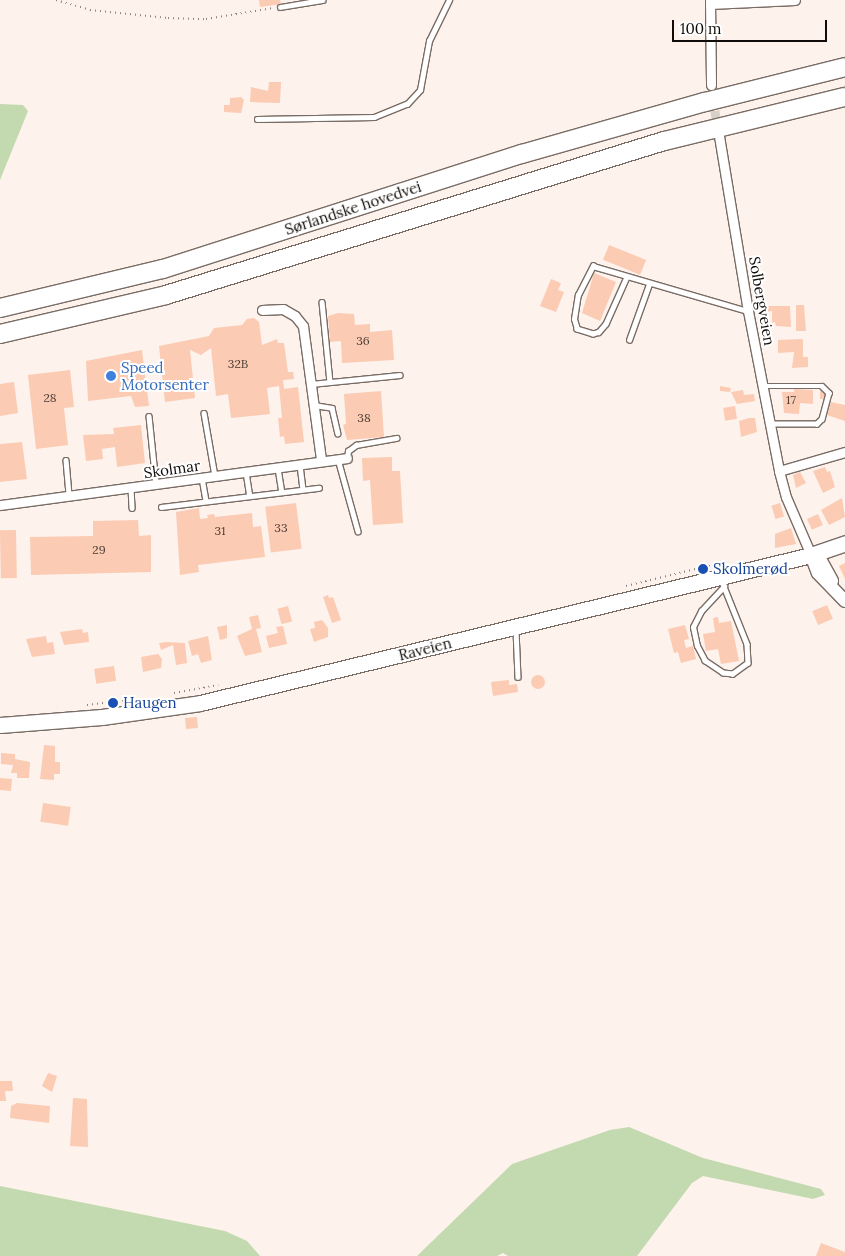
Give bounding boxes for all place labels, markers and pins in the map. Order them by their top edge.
place label: Speed Motorsenter [121,358,209,393]
marker: Speed Motorsenter [105,370,117,382]
place label: Skolmerød [713,560,788,578]
marker: Skolmerød [697,563,709,575]
place label: Haugen [123,694,177,712]
marker: Haugen [107,697,119,709]

